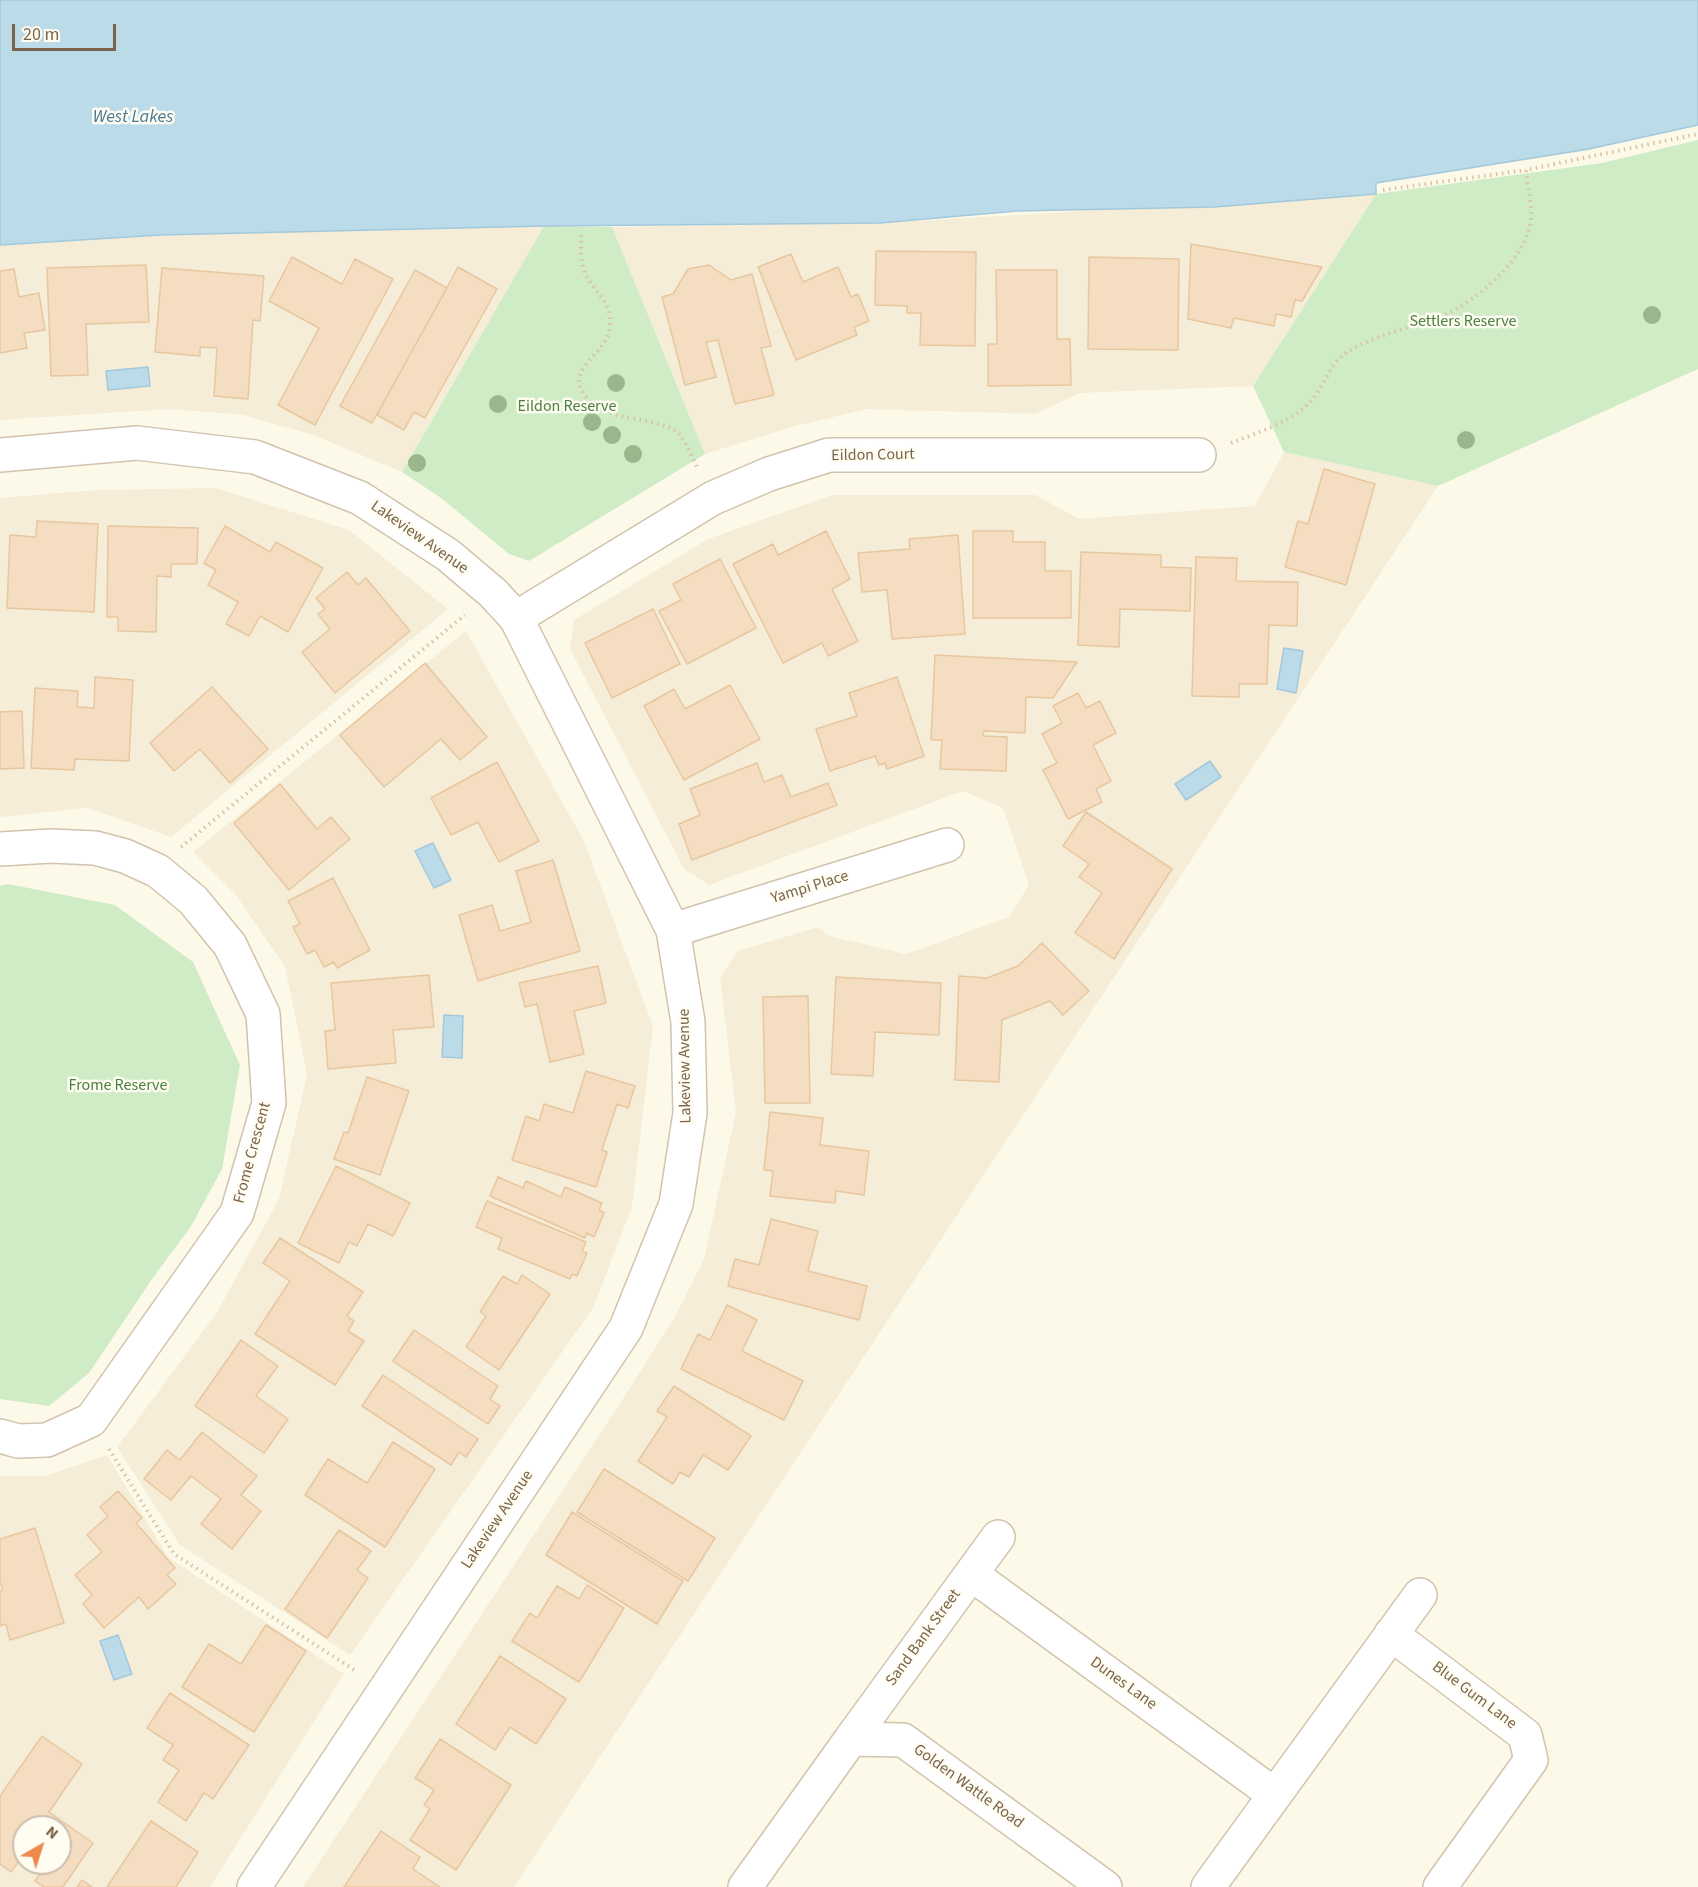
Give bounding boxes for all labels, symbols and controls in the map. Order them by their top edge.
scale bar [15,12,118,50]
text: 20 m [23,22,59,47]
water label: West Lakes [93,107,173,129]
park label: Settlers Reserve [1409,312,1517,332]
park label: Eildon Reserve [518,397,616,417]
street label: Eildon Court [831,446,915,466]
street label: Lakeview Avenue [366,497,472,579]
street label: Yampi Place [769,867,851,909]
street label: Lakeview Avenue [675,1008,697,1124]
park label: Frome Reserve [69,1076,167,1096]
street label: Frome Crescent [230,1100,276,1206]
street label: Lakeview Avenue [458,1467,538,1573]
street label: Sand Bank Street [882,1586,966,1690]
street label: Dunes Lane [1086,1653,1160,1715]
street label: Blue Gum Lane [1428,1658,1520,1734]
street label: Golden Wattle Road [909,1741,1027,1833]
north arrow [12,1815,72,1875]
text: N [41,1821,63,1844]

